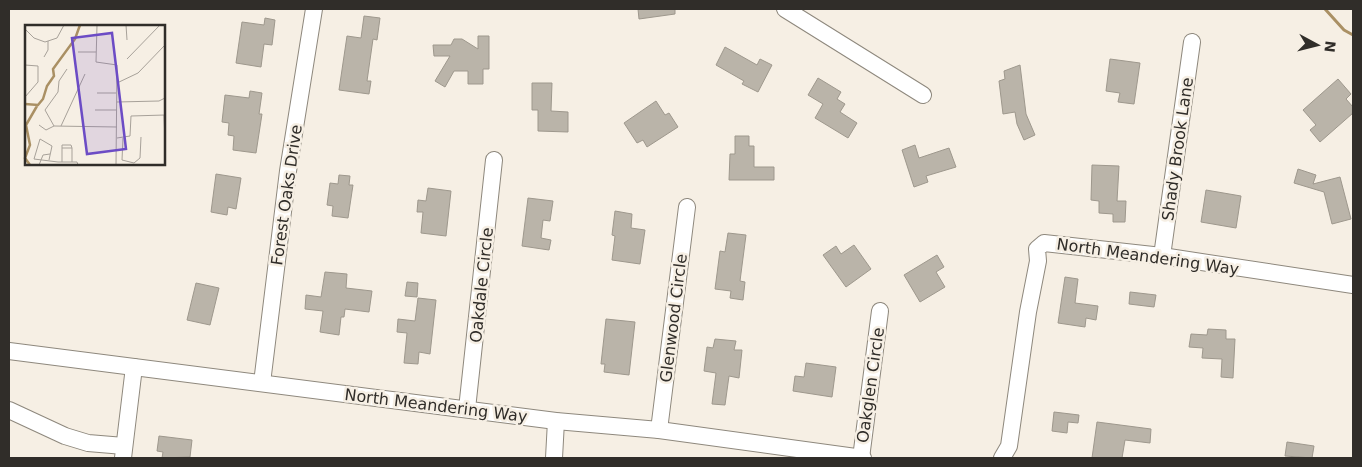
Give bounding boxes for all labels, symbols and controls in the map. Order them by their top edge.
north arrow [1292,20,1342,70]
inset map [25,25,165,165]
text: N [1321,40,1339,53]
street label: Shady Brook Lane [1158,76,1197,222]
street label: Forest Oaks Drive [267,123,306,267]
street label: Oakdale Circle [466,226,497,344]
street label: North Meandering Way [1056,234,1240,279]
street label: Glenwood Circle [656,253,691,384]
street label: Oakglen Circle [853,326,888,444]
street label: North Meandering Way [344,385,528,426]

